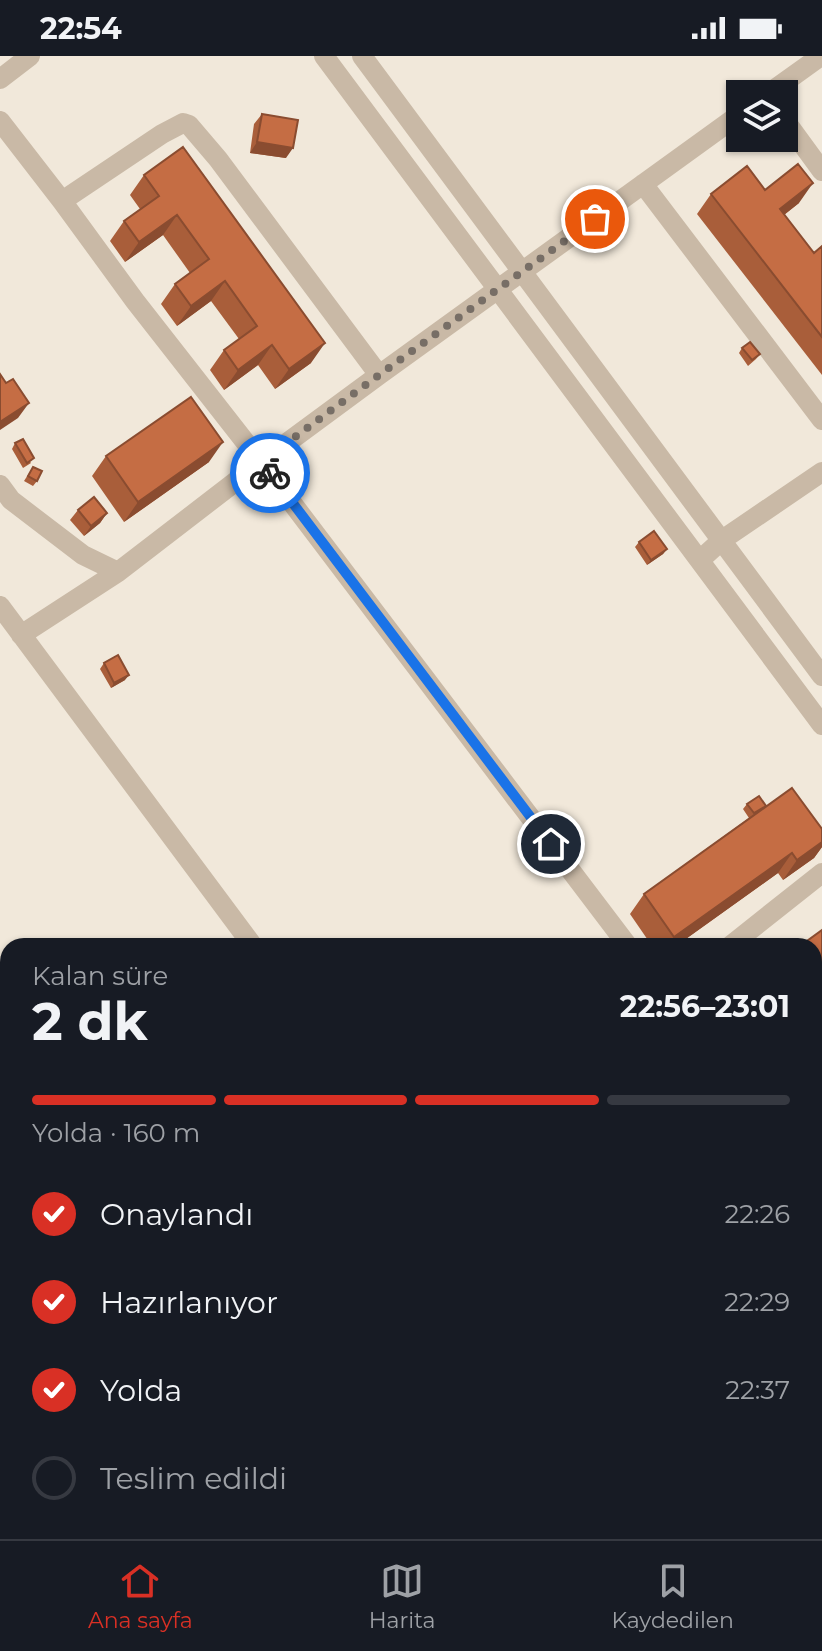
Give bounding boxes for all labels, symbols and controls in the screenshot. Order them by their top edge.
text: 22:54 [40,10,122,47]
map controls [726,80,798,152]
button: layers [726,80,798,152]
pin [561,185,629,253]
icon: bag [573,197,617,241]
courier [230,433,310,513]
icon: bike [248,451,292,495]
pin [517,810,585,878]
icon: home [529,822,573,866]
text: Kalan süre [32,960,168,992]
text: 22:56–23:01 [620,988,790,1025]
text: 2 dk [32,990,147,1053]
text: Yolda · 160 m [32,1117,200,1149]
icon: check [32,1192,76,1236]
text: Onaylandı [100,1196,253,1233]
text: 22:26 [724,1198,790,1230]
icon: check [32,1280,76,1324]
text: Hazırlanıyor [100,1284,278,1321]
text: 22:29 [724,1286,790,1318]
icon: check [32,1368,76,1412]
text: Yolda [100,1372,182,1409]
text: 22:37 [725,1374,790,1406]
text: Teslim edildi [100,1460,287,1497]
tab: Ana sayfa [88,1559,193,1634]
tab: Harita [369,1559,435,1634]
tab: Kaydedilen [611,1559,734,1634]

